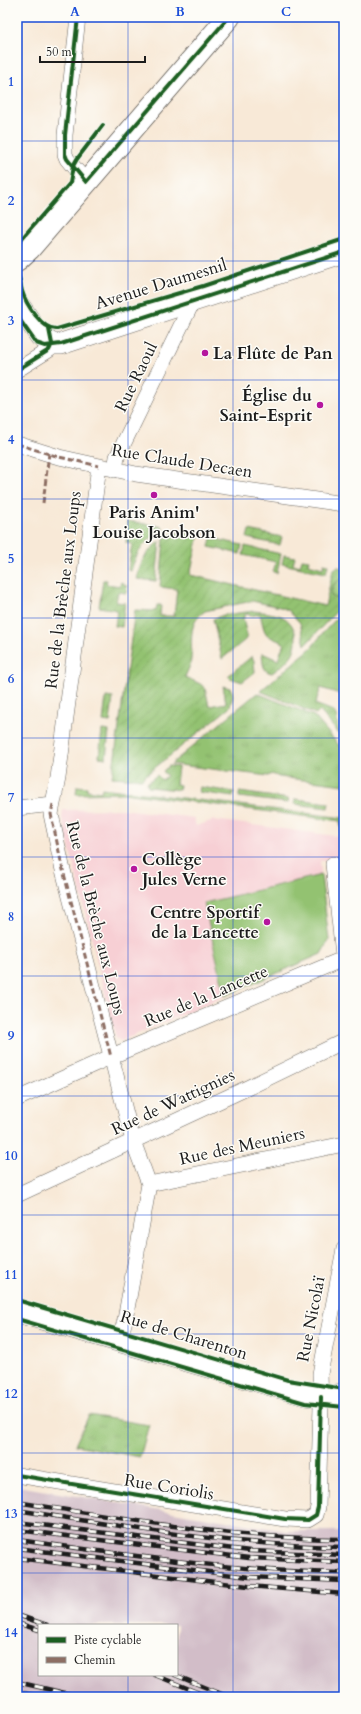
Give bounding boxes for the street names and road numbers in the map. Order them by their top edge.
street label: Avenue Daumesnil [92,253,230,315]
street label: Rue Raoul [109,337,163,416]
street label: Rue Claude Decaen [110,438,255,484]
street label: Rue de la Brèche aux Loups [39,490,87,690]
street label: Rue de la Brèche aux Loups [61,819,131,1018]
street label: Rue de la Lancette [141,960,271,1032]
street label: Rue de Wattignies [108,1063,239,1141]
street label: Rue des Meuniers [177,1121,307,1171]
street label: Rue Nicolaï [291,1274,331,1364]
street label: Rue de Charenton [117,1305,251,1365]
street label: Rue Coriolis [122,1469,216,1505]

